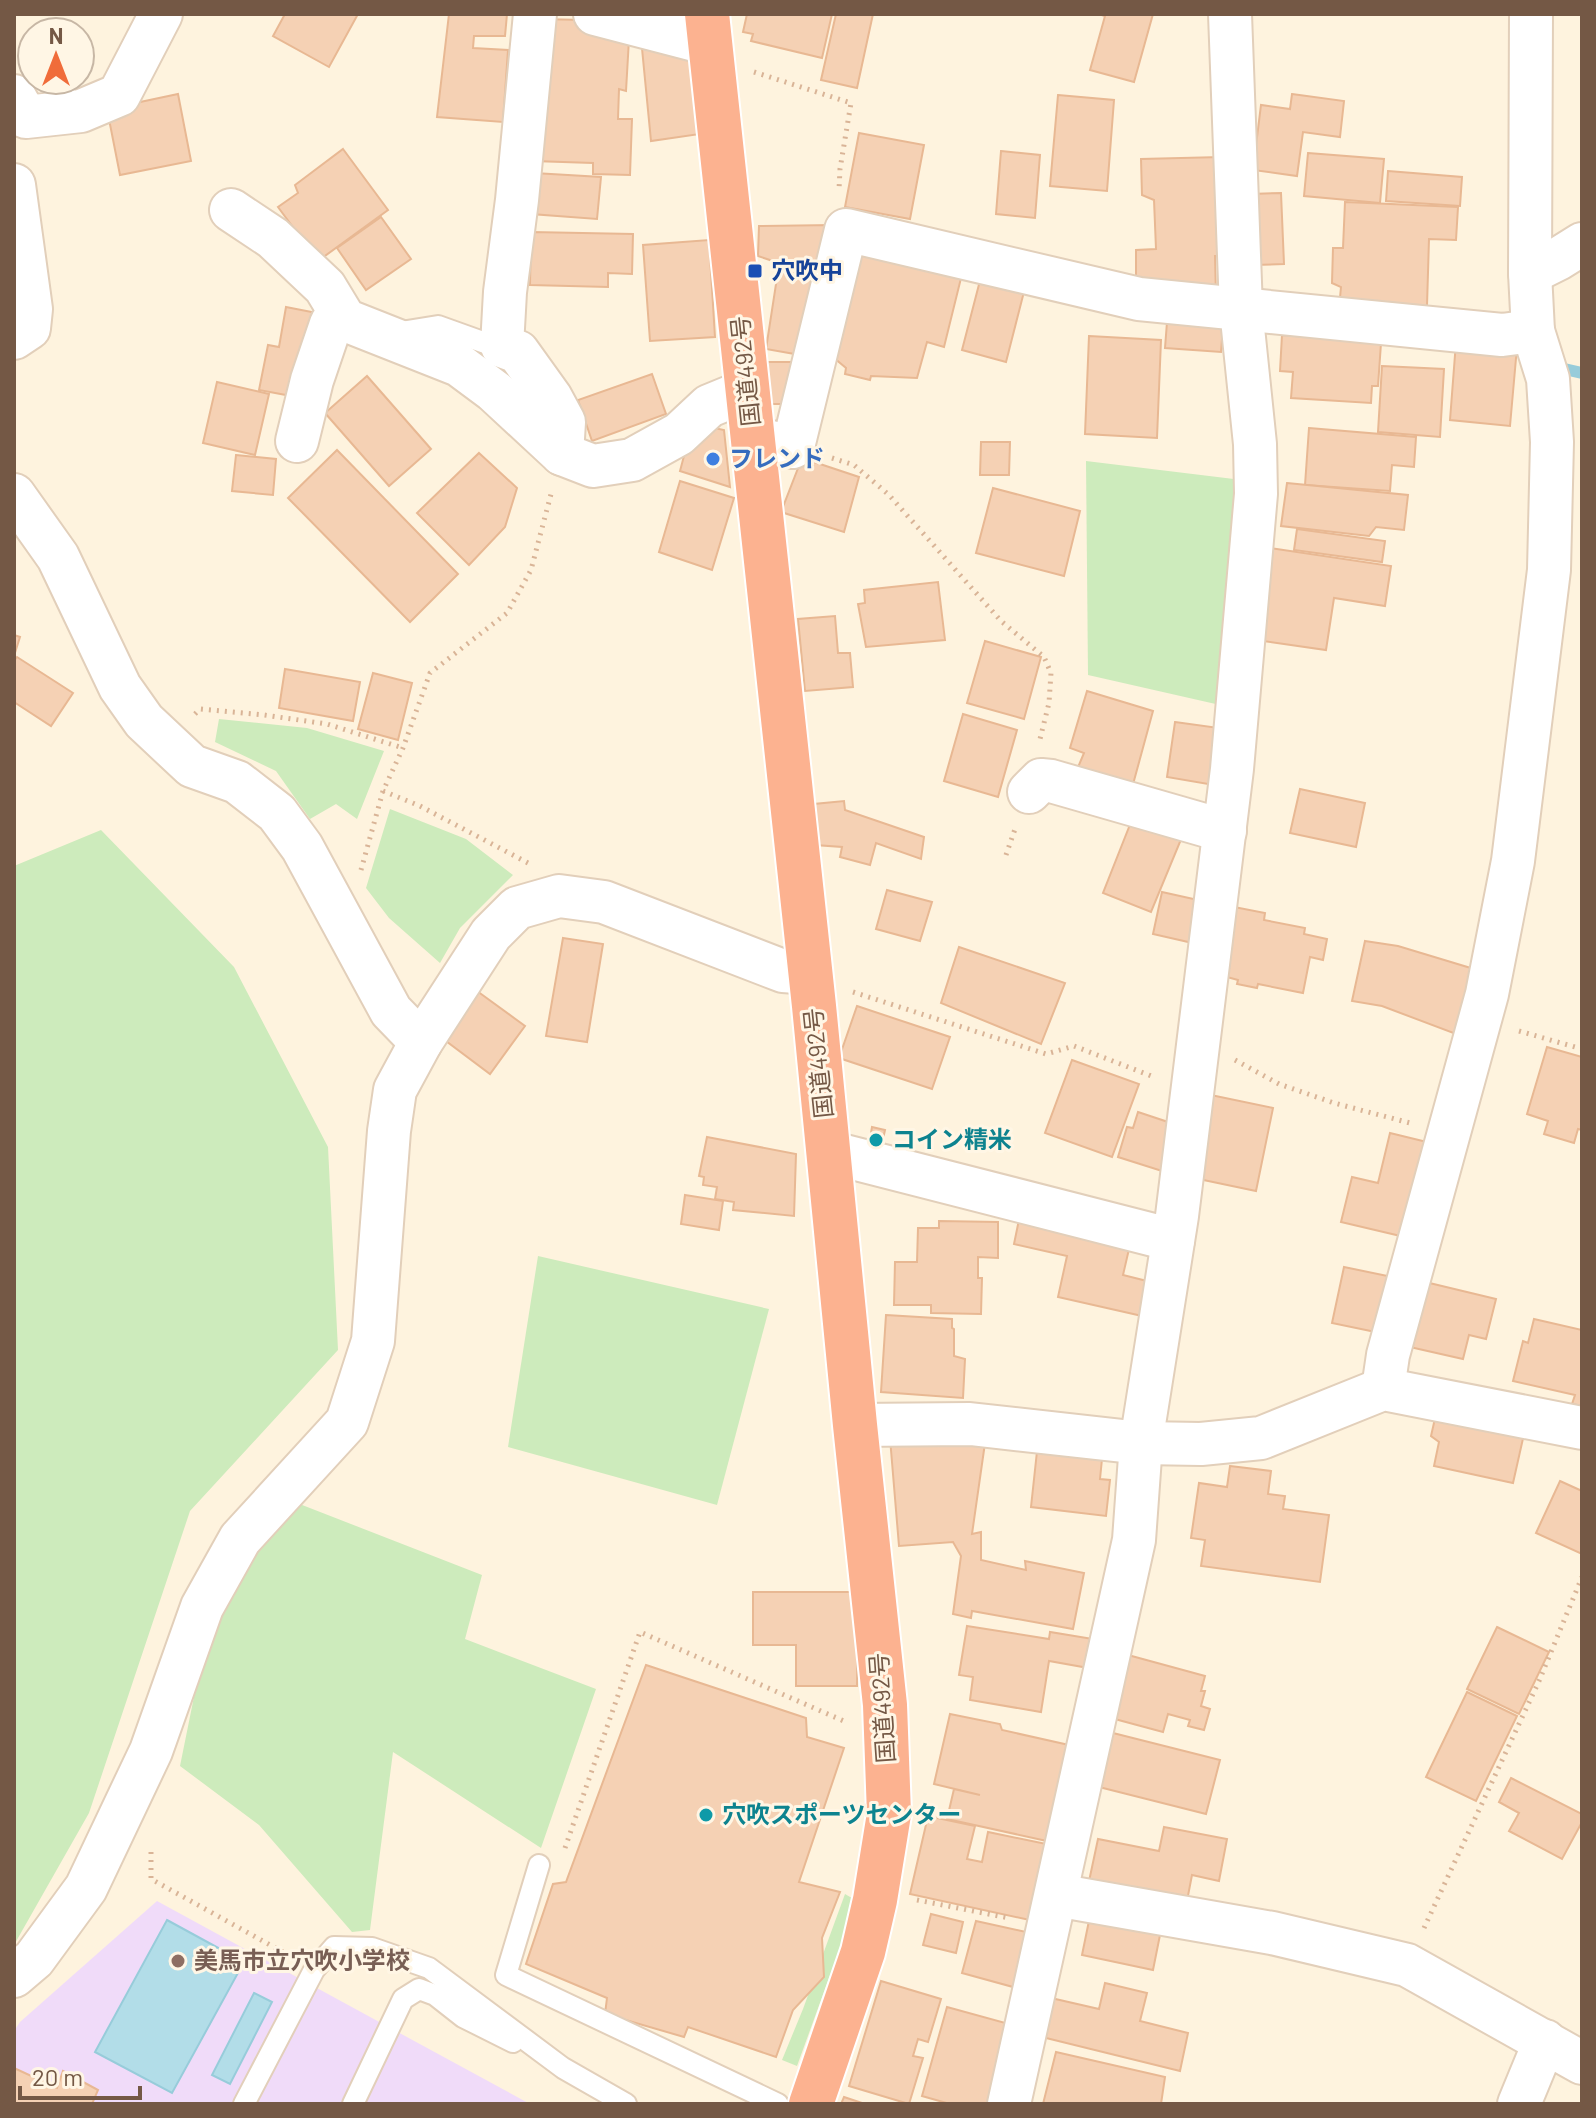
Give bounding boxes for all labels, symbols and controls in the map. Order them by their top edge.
north arrow [16,16,96,96]
text: N [49,22,63,48]
place label: 穴吹中 [771,255,843,284]
marker: 穴吹中 [746,262,764,280]
street label: 国道492号 [724,315,765,428]
place label: フレンド [729,443,825,472]
marker: フレンド [704,450,722,468]
street label: 国道492号 [797,1007,838,1120]
place label: コイン精米 [892,1124,1012,1153]
marker: コイン精米 [867,1131,885,1149]
street label: 国道492号 [863,1652,900,1764]
place label: 穴吹スポーツセンター [722,1799,962,1828]
marker: 穴吹スポーツセンター [697,1806,715,1824]
place label: 美馬市立穴吹小学校 [194,1945,410,1974]
marker: 美馬市立穴吹小学校 [169,1952,187,1970]
scale bar [20,2050,140,2100]
text: 20 m [32,2062,83,2091]

